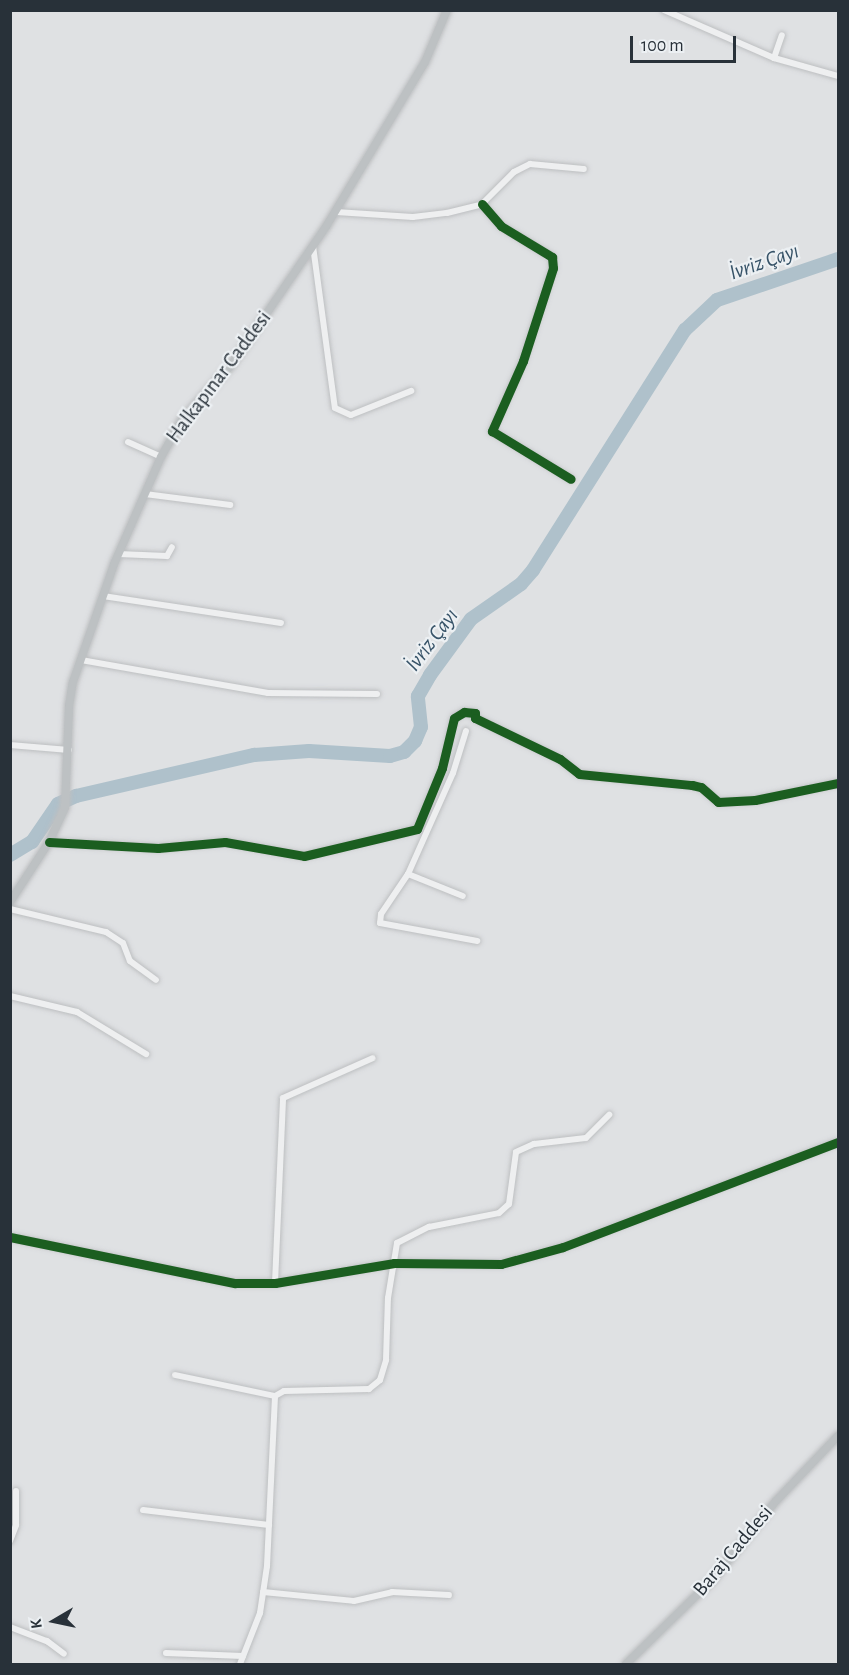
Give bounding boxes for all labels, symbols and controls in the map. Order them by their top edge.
scale bar [633,24,740,62]
text: 100 m [641,37,684,55]
water label: İvriz Çayı [726,238,802,286]
street label: Halkapınar Caddesi [161,306,277,448]
water label: İvriz Çayı [400,603,464,677]
street label: Baraj Caddesi [688,1500,778,1602]
north arrow [24,1591,84,1651]
text: K [28,1618,45,1630]

